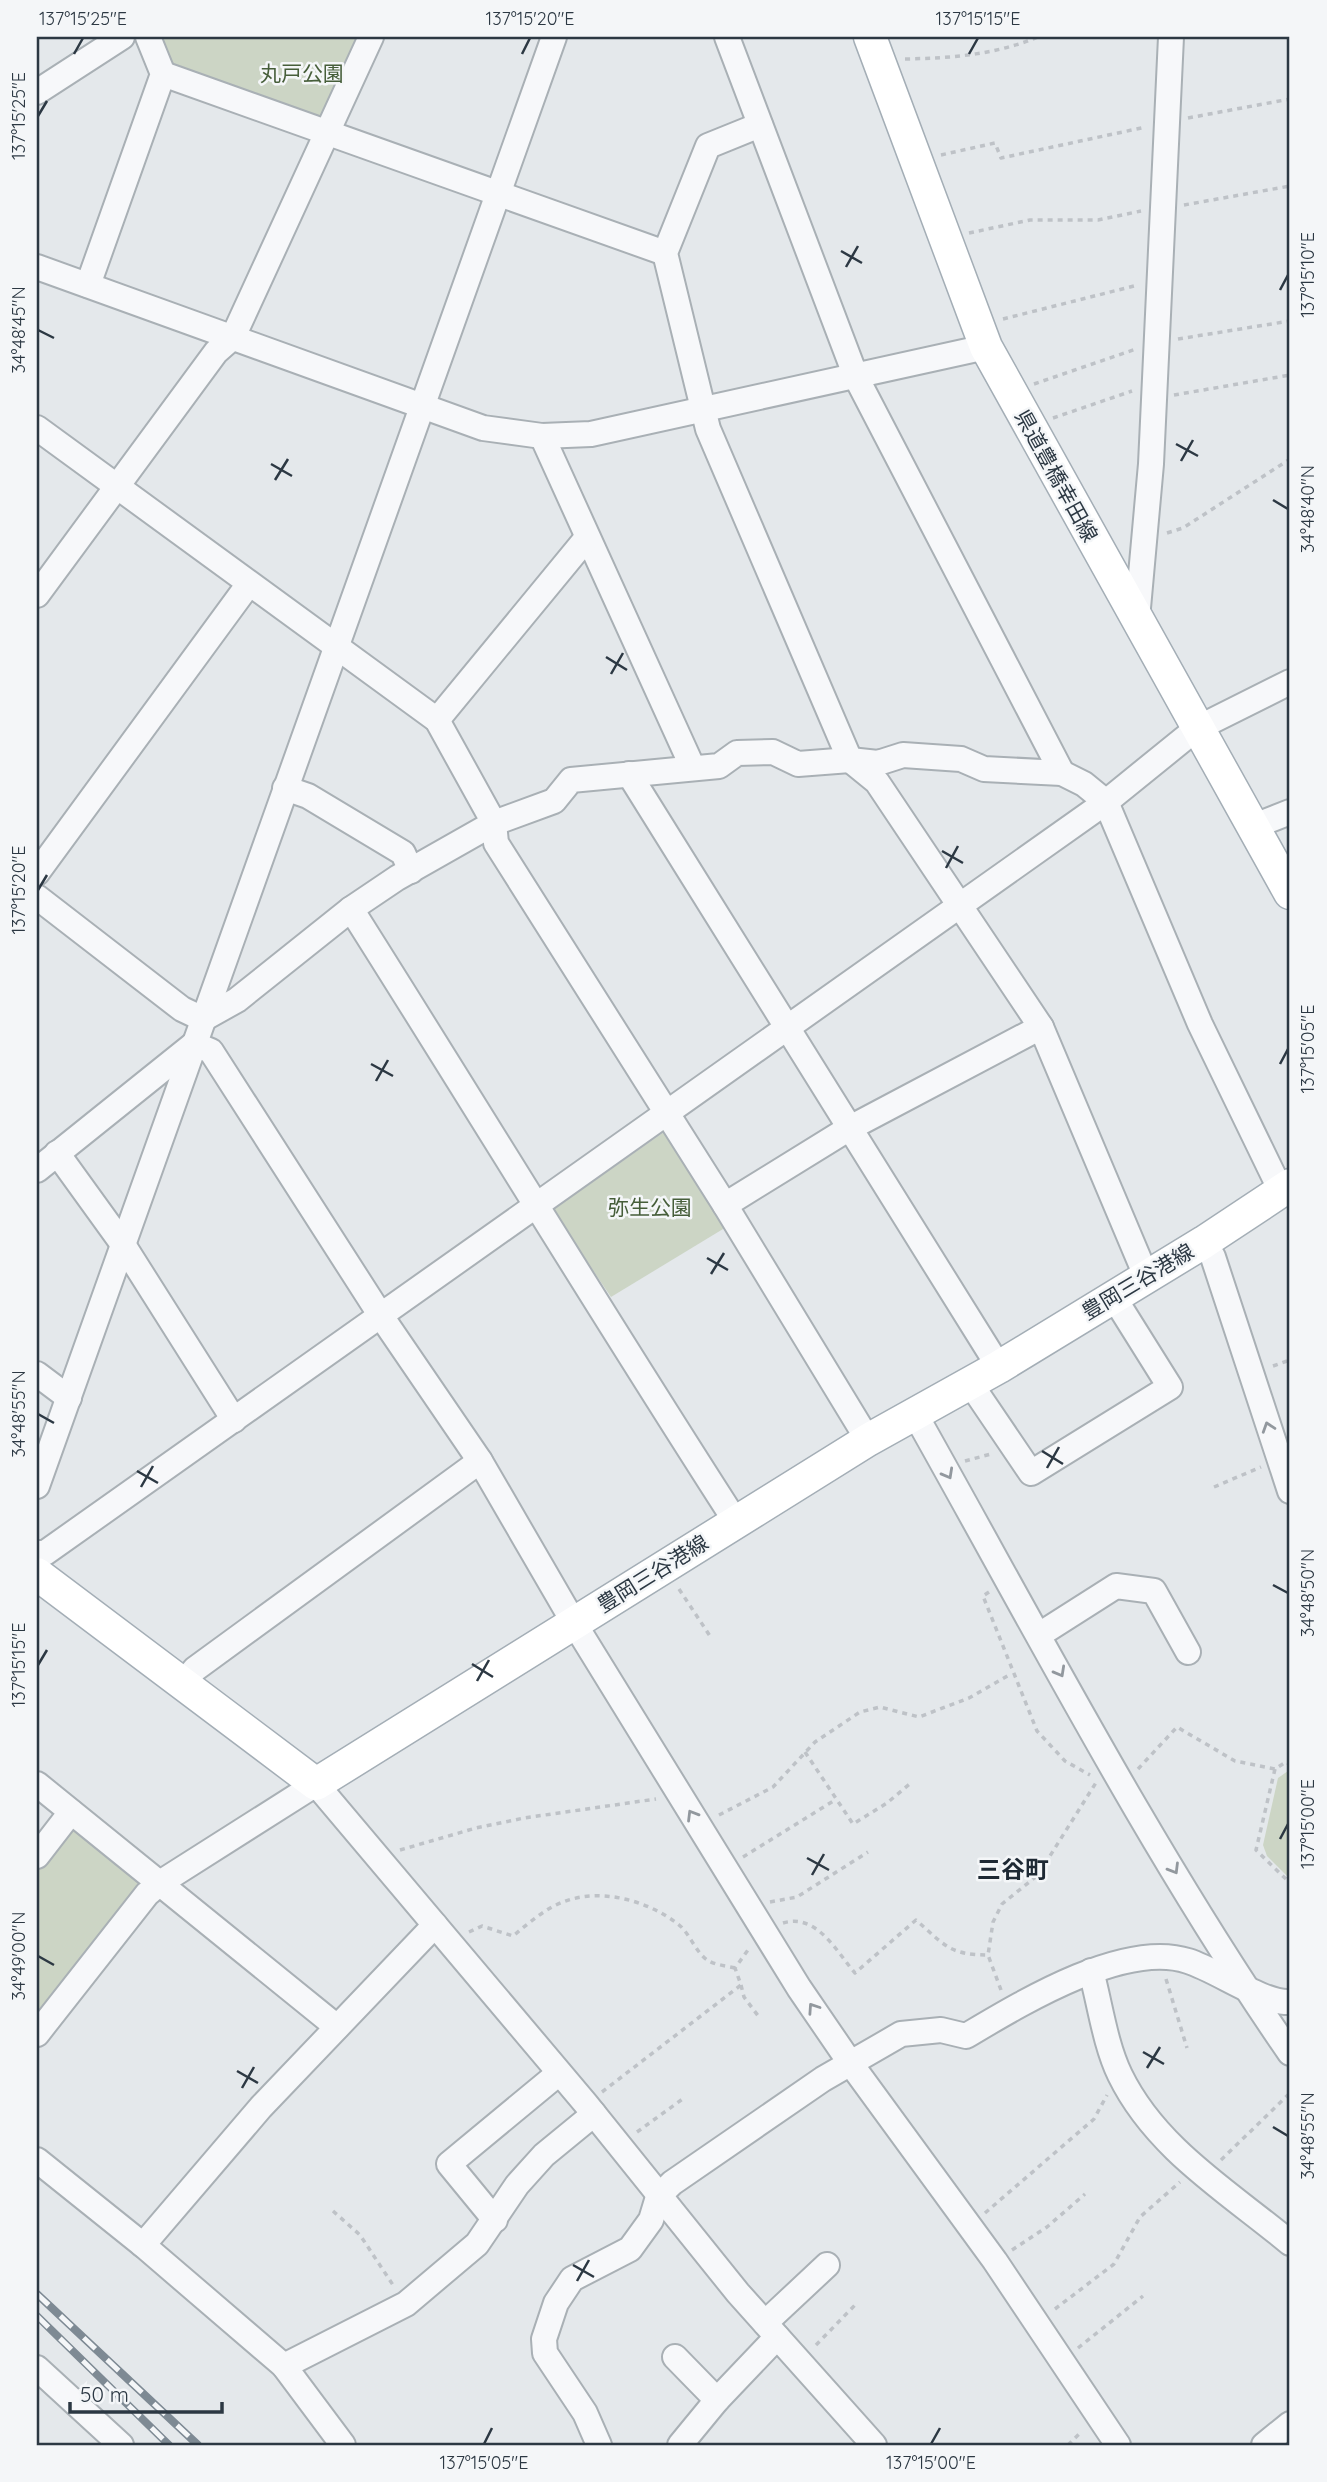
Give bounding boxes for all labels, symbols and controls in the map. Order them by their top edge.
text: 137°15'25"E [39,7,127,30]
text: 137°15'20"E [485,7,575,30]
text: 137°15'15"E [936,7,1020,30]
park label: 丸戸公園 [260,60,344,86]
text: 137°15'25"E [7,72,30,160]
text: 137°15'10"E [1296,232,1319,318]
text: 34°48'45"N [7,286,30,374]
street label: 県道豊橋幸田線 [1010,405,1104,546]
text: 34°48'40"N [1296,465,1319,553]
text: 137°15'20"E [7,845,30,935]
text: 137°15'05"E [1296,1005,1319,1093]
park label: 弥生公園 [608,1194,692,1220]
street label: 豊岡三谷港線 [1077,1238,1198,1325]
text: 34°48'55"N [7,1370,30,1458]
one-way arrow [1262,1421,1276,1433]
one-way arrow [940,1466,953,1479]
street label: 豊岡三谷港線 [592,1529,713,1618]
text: 34°48'50"N [1296,1549,1319,1637]
text: 137°15'15"E [7,1623,30,1707]
one-way arrow [1052,1665,1065,1677]
text: 137°15'00"E [1296,1779,1319,1869]
one-way arrow [687,1810,700,1823]
district label: 三谷町 [977,1854,1049,1884]
one-way arrow [1166,1862,1179,1874]
text: 34°49'00"N [7,1912,30,2000]
one-way arrow [809,2003,821,2016]
text: 34°48'55"N [1296,2092,1319,2180]
scale bar [70,2370,222,2414]
text: 50 m [80,2381,129,2407]
text: 137°15'05"E [440,2451,528,2474]
text: 137°15'00"E [886,2451,976,2474]

